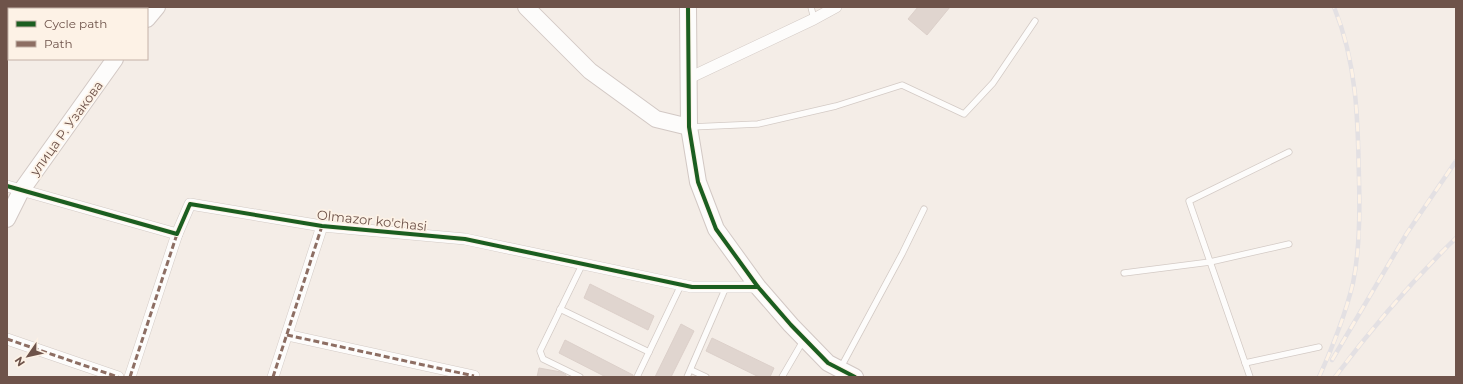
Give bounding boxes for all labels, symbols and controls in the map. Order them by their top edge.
legend [8,8,148,60]
text: Cycle path [44,16,107,31]
text: Path [44,36,73,51]
street label: улица Р. Узакова [26,77,106,179]
street label: Olmazor ko'chasi [316,206,428,234]
north arrow [8,336,48,376]
text: N [11,354,28,369]

